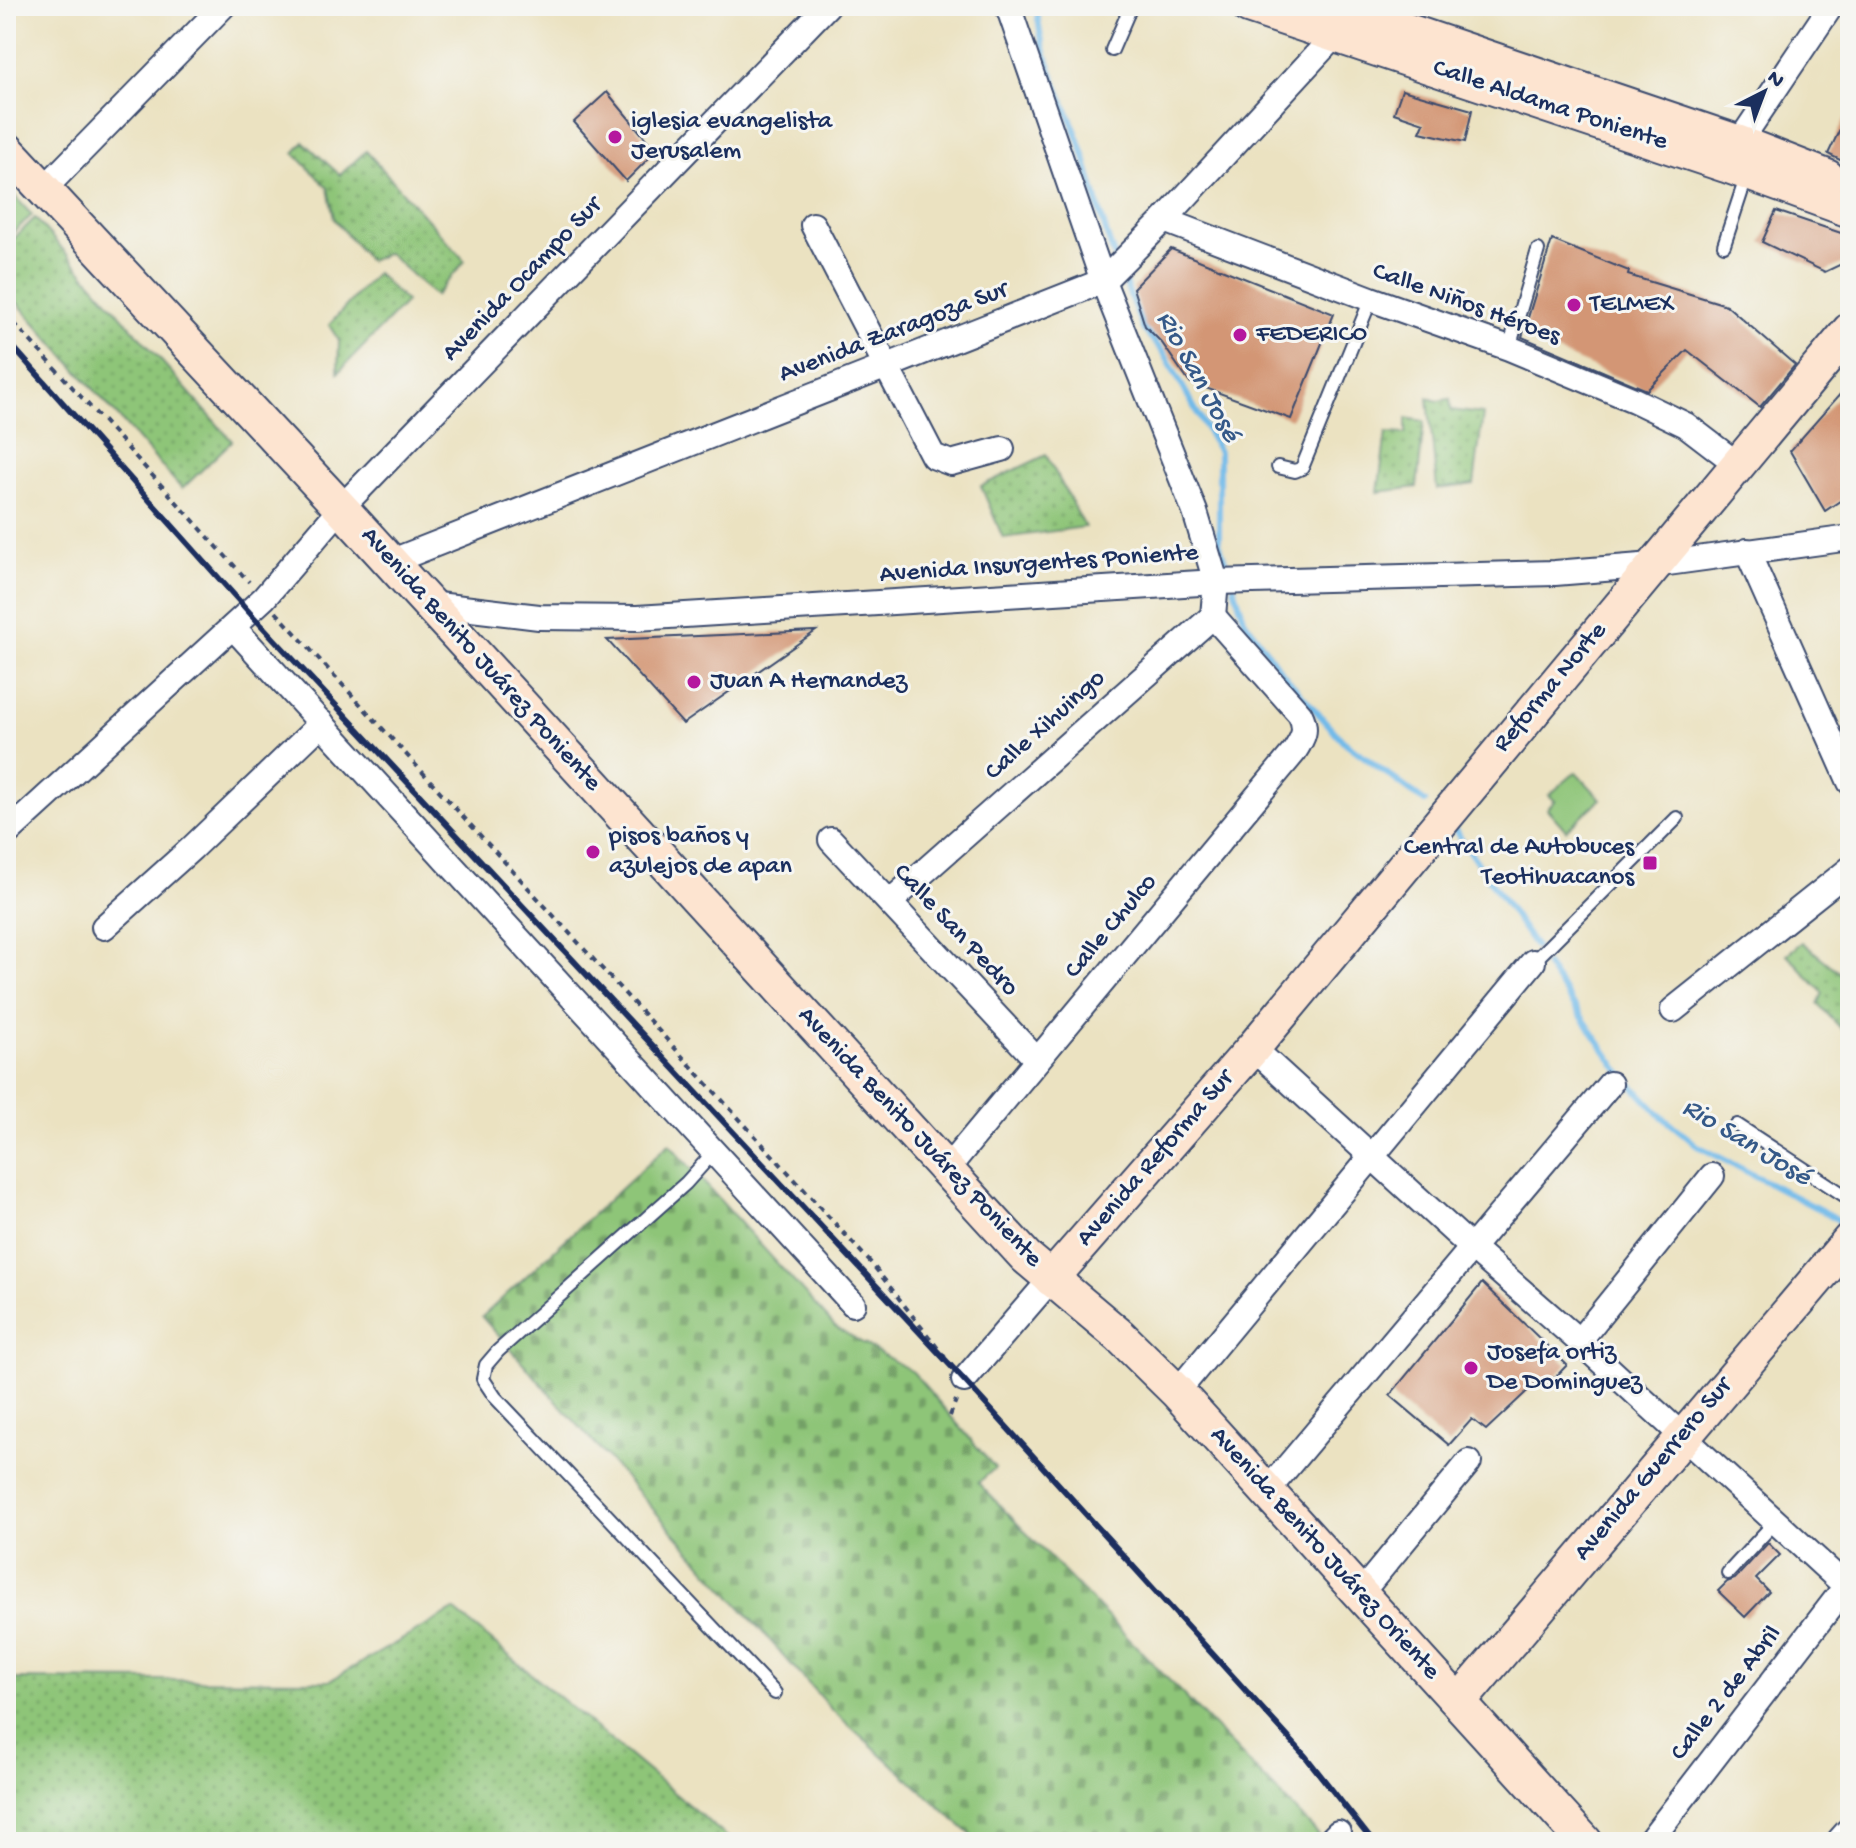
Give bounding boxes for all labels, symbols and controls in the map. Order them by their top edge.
north arrow [1724,52,1804,132]
street label: Calle Aldama Poniente [1429,53,1672,159]
text: N [1761,66,1789,95]
place label: iglesia evangelista Jerusalem [631,107,834,168]
marker: iglesia evangelista Jerusalem [606,128,624,146]
street label: Avenida Ocampo Sur [436,189,612,369]
street label: Calle Niños Héroes [1368,257,1566,354]
street label: Avenida Zaragoza Sur [775,274,1015,391]
place label: TELMEX [1588,290,1675,321]
marker: TELMEX [1565,296,1583,314]
water label: Rio San José [1148,306,1247,450]
place label: FEDERIC0 [1255,320,1368,351]
marker: FEDERIC0 [1231,326,1249,344]
street label: Avenida Benito Juárez Poniente [353,521,607,799]
street label: Avenida Insurgentes Poniente [879,538,1200,592]
street label: Reforma Norte [1488,616,1615,759]
street label: Calle Xihuingo [979,664,1113,788]
place label: Juan A Hernandez [710,667,909,698]
marker: Juan A Hernandez [685,673,703,691]
place label: pisos baños y azulejos de apan [608,822,793,883]
place label: Central de Autobuces Teotihuacanos [1404,833,1635,894]
marker: pisos baños y azulejos de apan [584,843,602,861]
marker: Central de Autobuces Teotihuacanos [1641,854,1659,872]
street label: Calle San Pedro [886,858,1024,1004]
street label: Calle Chulco [1059,868,1165,986]
street label: Avenida Benito Juárez Poniente [790,1001,1048,1275]
street label: Avenida Reforma Sur [1071,1062,1243,1254]
water label: Rio San José [1676,1092,1818,1195]
place label: Josefa ortiz De Dominguez [1485,1338,1644,1399]
marker: Josefa ortiz De Dominguez [1462,1359,1480,1377]
street label: Avenida Guerrero Sur [1568,1370,1742,1568]
street label: Avenida Benito Juárez Oriente [1202,1421,1446,1687]
street label: Calle 2 de Abril [1665,1620,1789,1768]

